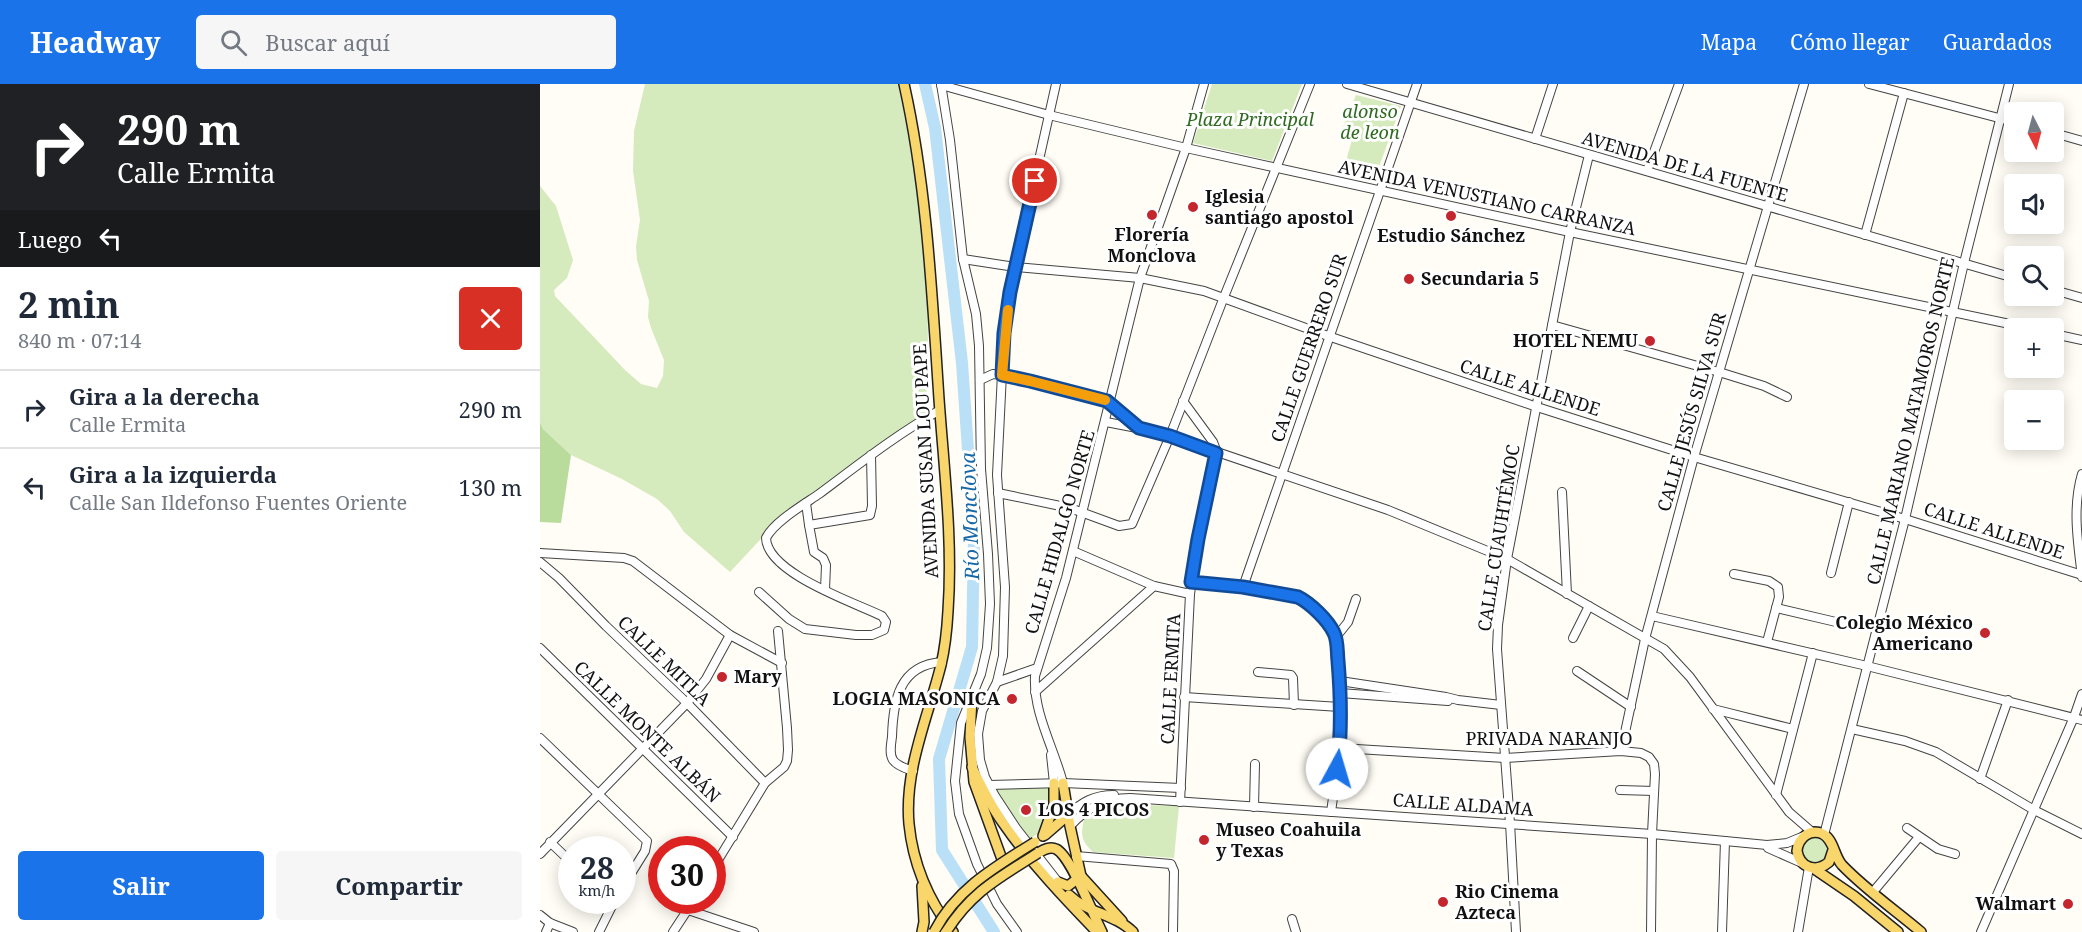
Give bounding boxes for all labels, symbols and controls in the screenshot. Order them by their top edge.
search box [196,15,616,69]
text: Headway [30,23,160,61]
icon: search [217,26,250,59]
text: Buscar aquí [265,27,390,57]
text: Mapa [1701,28,1757,56]
text: Cómo llegar [1790,28,1910,56]
text: Guardados [1943,28,2052,56]
park label: alonso de leon [1340,99,1400,144]
text: 290 m [117,100,241,157]
north arrow [2004,102,2064,162]
map controls [2004,102,2064,450]
park label: Plaza Principal [1185,107,1314,131]
icon: right [18,108,96,186]
street label: AVENIDA DE LA FUENTE [1579,125,1791,207]
text: Calle Ermita [117,154,275,191]
street label: AVENIDA VENUSTIANO CARRANZA [1336,154,1639,240]
pin [1009,155,1060,206]
icon: arrive [1018,164,1051,197]
button: sound [2004,174,2064,234]
place label: Iglesia santiago apostol [1205,184,1354,229]
marker: Iglesia santiago apostol [1186,200,1200,214]
marker: Florería Monclova [1145,208,1159,222]
marker: Estudio Sánchez [1444,209,1458,223]
icon: left [94,222,127,255]
place label: Florería Monclova [1108,222,1197,267]
place label: Estudio Sánchez [1377,223,1525,247]
text: Luego [18,224,82,254]
button: search [2004,246,2064,306]
street label: CALLE GUERRERO SUR [1264,250,1352,445]
street label: CALLE MARIANO MATAMOROS NORTE [1861,254,1960,587]
place label: Secundaria 5 [1421,266,1539,290]
marker: Secundaria 5 [1402,272,1416,286]
text: 2 min [18,280,120,329]
button: close [459,287,522,350]
street label: CALLE JESÚS SILVA SUR [1651,309,1731,514]
button: + [2004,318,2064,378]
text: 840 m · 07:14 [18,327,141,354]
place label: HOTEL NEMU [1513,328,1639,352]
marker: HOTEL NEMU [1643,334,1657,348]
street label: AVENIDA SUSAN LOU PAPE [907,343,943,579]
street label: CALLE ALLENDE [1457,353,1604,421]
text: Gira a la derecha [69,381,260,411]
button: − [2004,390,2064,450]
icon: right [18,393,51,426]
text: 290 m [459,394,522,424]
text: Calle Ermita [69,411,186,438]
street label: CALLE HIDALGO NORTE [1018,427,1100,637]
street label: CALLE CUAUHTÉMOC [1471,443,1525,633]
water label: Río Monclova [954,451,985,581]
text: Gira a la izquierda [69,459,277,489]
icon: left [18,471,51,504]
text: 130 m [459,472,522,502]
text: Calle San Ildefonso Fuentes Oriente [69,489,407,516]
street label: CALLE ALLENDE [1921,496,2068,564]
street label: CALLE MITLA [613,610,717,711]
place label: Colegio México Americano [1835,610,1973,655]
street label: CALLE ERMITA [1155,612,1185,745]
marker: Colegio México Americano [1978,626,1992,640]
street label: CALLE MONTE ALBÁN [569,655,726,808]
place label: Mary [734,664,782,688]
marker: Mary [715,670,729,684]
place label: LOGIA MASONICA [832,686,1000,710]
marker: LOGIA MASONICA [1005,692,1019,706]
street label: PRIVADA NARANJO [1465,726,1633,750]
position arrow [1305,737,1369,801]
street label: CALLE ALDAMA [1392,787,1535,821]
place label: LOS 4 PICOS [1038,797,1149,821]
marker: LOS 4 PICOS [1019,803,1033,817]
place label: Museo Coahuila y Texas [1216,817,1361,862]
marker: Museo Coahuila y Texas [1197,833,1211,847]
speed limit sign: 30 [648,836,726,914]
text: 28 [580,847,614,888]
button: Salir [18,851,264,920]
button: Compartir [276,851,522,920]
place label: Rio Cinema Azteca [1455,879,1559,924]
text: km/h [579,880,615,900]
place label: Walmart [1976,891,2056,915]
marker: Rio Cinema Azteca [1436,895,1450,909]
marker: Walmart [2061,897,2075,911]

